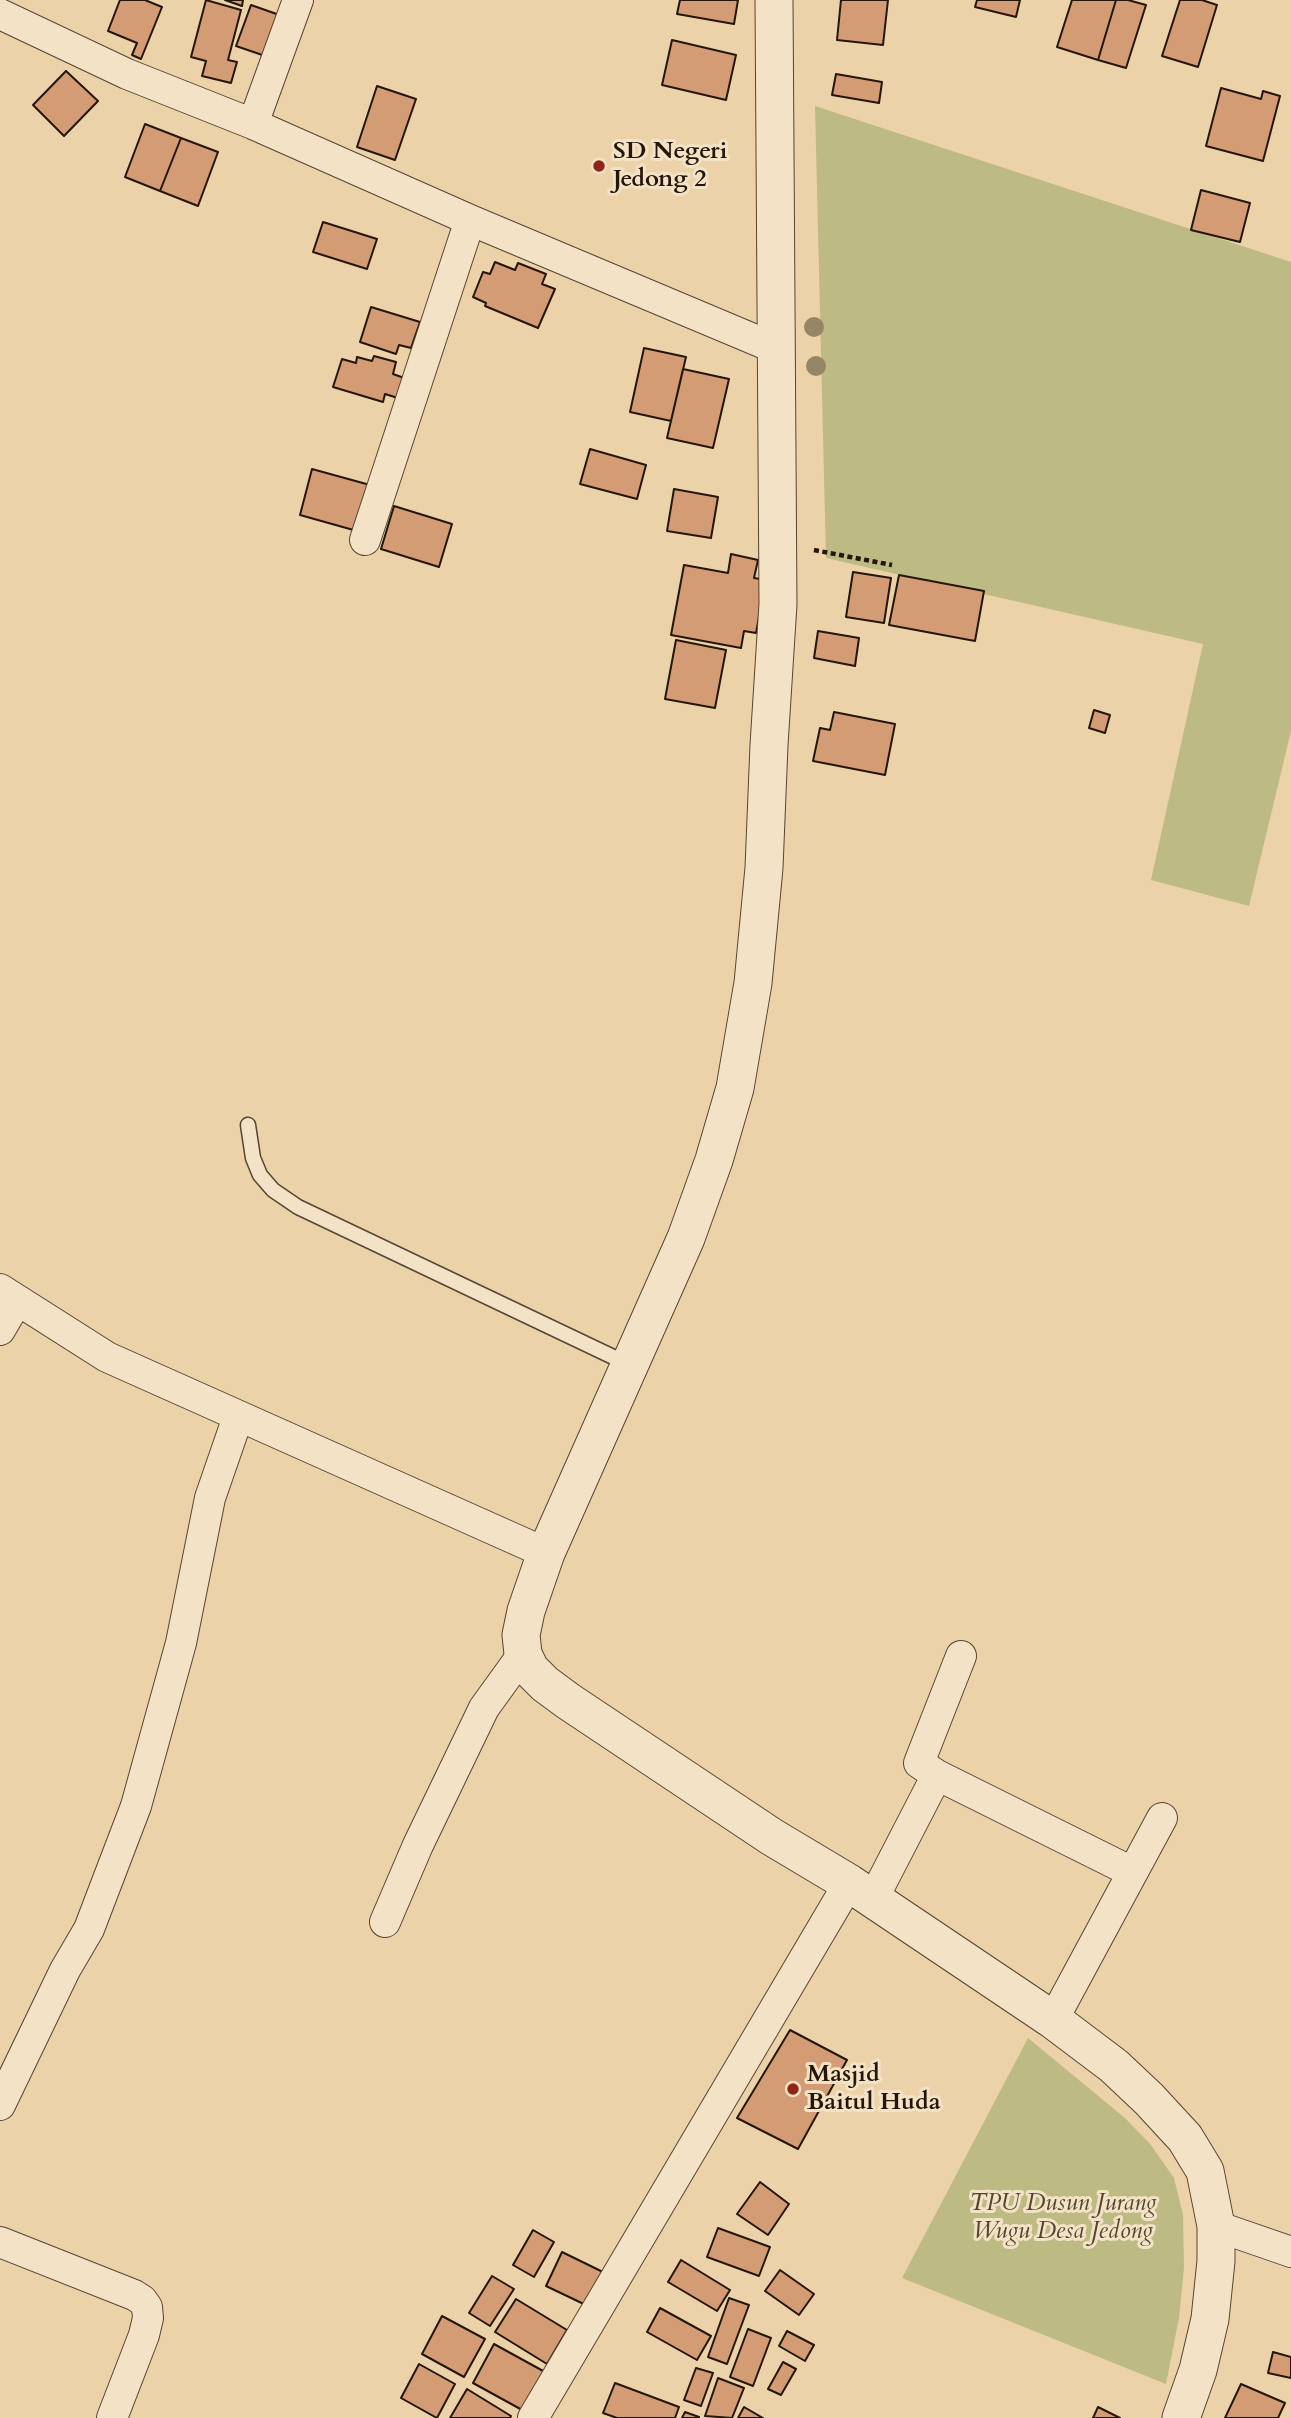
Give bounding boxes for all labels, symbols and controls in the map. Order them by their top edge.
place label: SD Negeri Jedong 2 [613,138,727,194]
marker: SD Negeri Jedong 2 [591,158,607,174]
place label: Masjid Baitul Huda [807,2061,941,2117]
marker: Masjid Baitul Huda [785,2081,801,2097]
park label: TPU Dusun Jurang Wugu Desa Jedong [969,2190,1157,2246]

